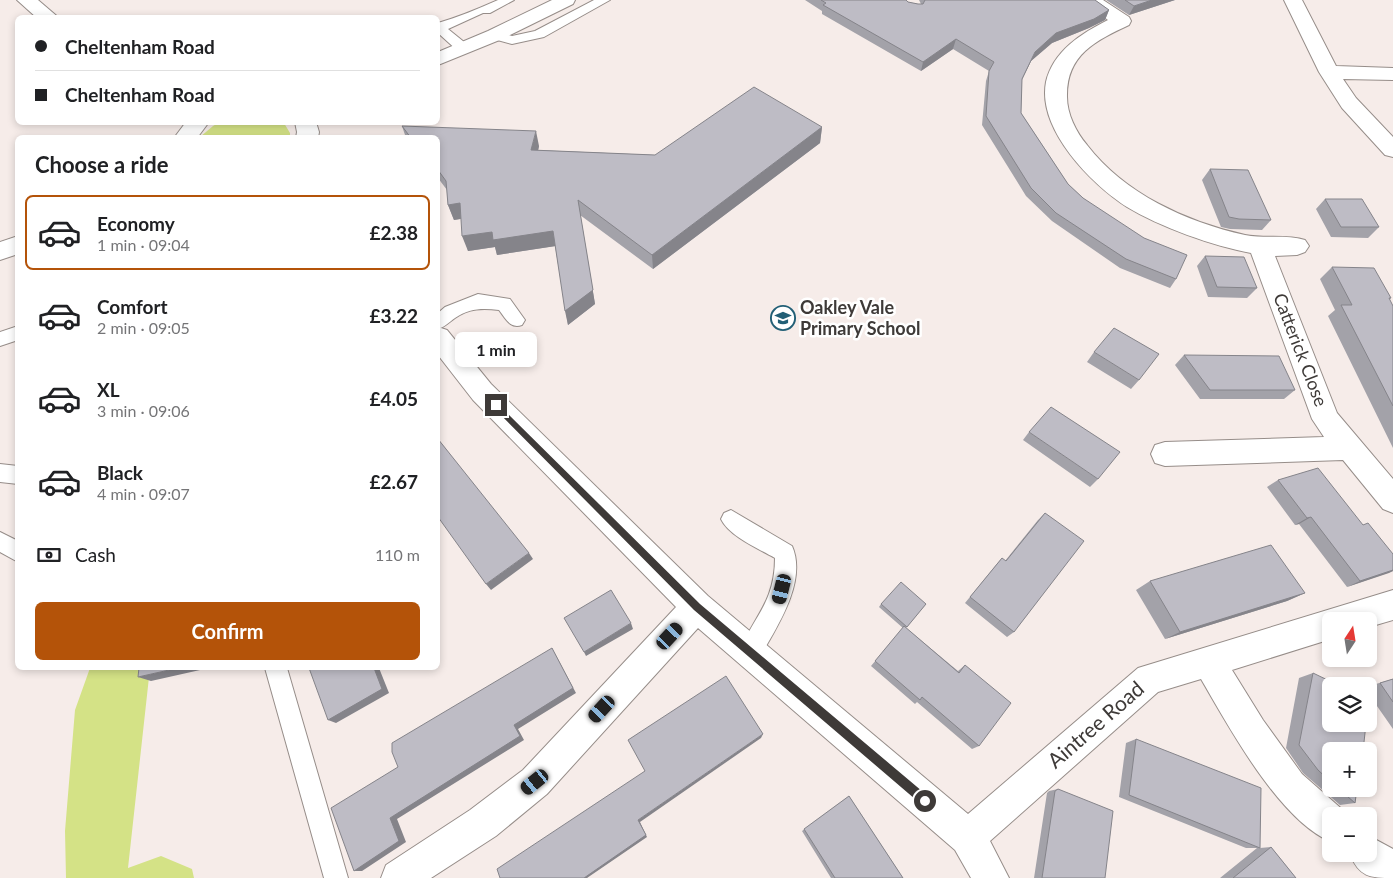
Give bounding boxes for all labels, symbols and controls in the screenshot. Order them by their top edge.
text: Cheltenham Road [65,35,215,58]
text: Cheltenham Road [65,83,215,106]
text: Choose a ride [35,151,169,178]
icon: car [37,210,82,255]
text: Economy [97,212,175,235]
text: £2.38 [369,221,418,244]
text: 1 min · 09:04 [97,235,190,254]
street label: Catterick Close [1269,290,1333,409]
icon: car [37,293,82,338]
text: Comfort [97,295,168,318]
place label: Oakley Vale Primary School [800,296,920,339]
text: £3.22 [369,304,418,327]
school or university icon: Oakley Vale Primary School [770,305,796,331]
text: 2 min · 09:05 [97,318,190,337]
callout: 1 min [455,332,537,368]
text: 1 min [476,340,516,359]
icon: car [37,376,82,421]
text: XL [97,378,120,401]
text: £4.05 [369,387,418,410]
route end [485,394,507,416]
text: 3 min · 09:06 [97,401,190,420]
icon: car [37,459,82,504]
text: Black [97,461,143,484]
text: £2.67 [369,470,418,493]
text: 4 min · 09:07 [97,484,190,503]
icon: cash [35,541,63,569]
text: Cash [75,543,116,566]
text: 110 m [375,545,420,564]
car [771,573,792,605]
button: Confirm [35,602,420,660]
north arrow [1322,612,1378,668]
map controls [1322,612,1377,862]
car [654,620,685,652]
street label: Aintree Road [1042,675,1148,773]
button: layers [1322,677,1377,732]
car [586,693,617,725]
button: + [1322,742,1377,797]
car [518,767,551,797]
route start [914,790,936,812]
button: − [1322,807,1377,862]

